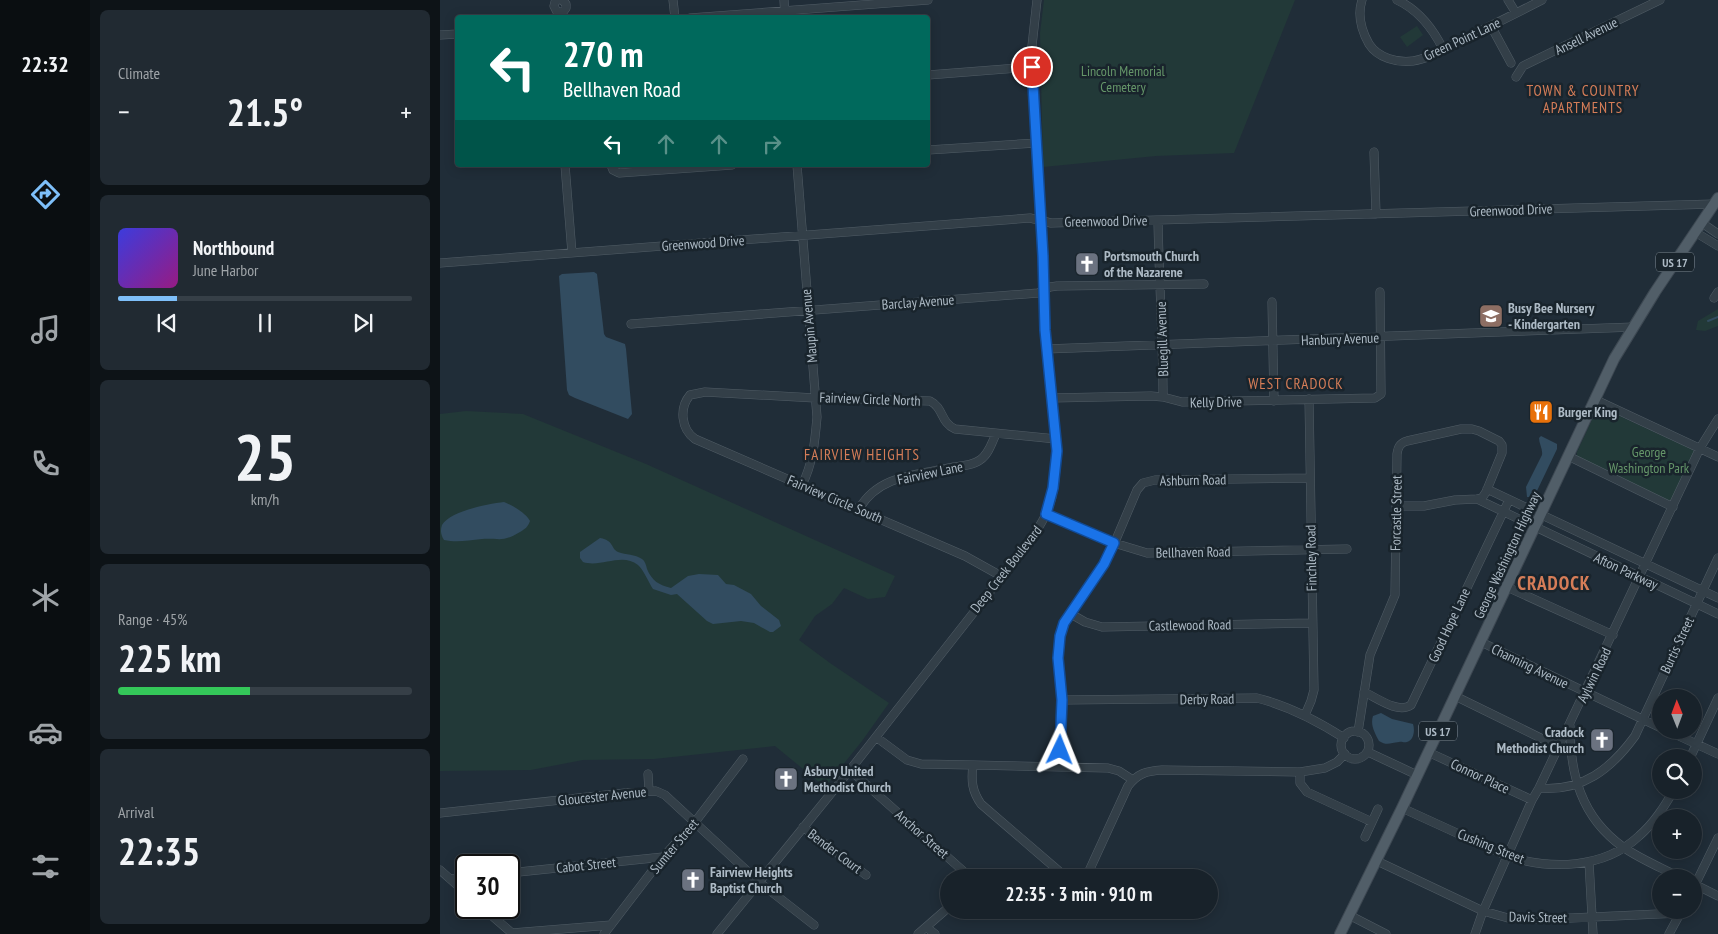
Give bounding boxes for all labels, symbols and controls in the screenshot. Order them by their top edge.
street label: Green Point Lane [1421,13,1503,65]
street label: Ansell Avenue [1552,13,1621,59]
text: 270 m [563,31,644,77]
icon: left [480,35,545,100]
pin [1011,46,1053,88]
text: 22:32 [21,50,69,78]
icon: arrive [1018,53,1046,81]
park label: Lincoln Memorial Cemetery [1081,62,1166,96]
text: Climate [118,63,160,83]
text: Bellhaven Road [563,75,681,103]
district label: TOWN & COUNTRY APARTMENTS [1526,81,1640,117]
text: 21.5° [227,87,303,136]
text: − [118,93,130,130]
text: + [400,93,412,130]
icon: left [599,130,627,158]
icon: ahead [652,130,680,158]
icon: ahead [705,130,733,158]
icon: right [758,130,786,158]
icon: directions [28,177,63,212]
street label: Greenwood Drive [1469,200,1553,220]
street label: Greenwood Drive [1064,211,1148,231]
street label: Greenwood Drive [661,231,745,255]
text: Northbound [193,236,274,260]
place label: Portsmouth Church of the Nazarene [1104,247,1199,281]
church icon: Portsmouth Church of the Nazarene [1074,251,1100,277]
road number: US 17 [1656,252,1694,272]
text: June Harbor [193,260,258,280]
street label: Maupin Avenue [797,288,821,364]
street label: Barclay Avenue [881,290,955,314]
place label: Busy Bee Nursery - Kindergarten [1508,299,1595,333]
street label: Bluegill Avenue [1152,301,1172,377]
school or university icon: Busy Bee Nursery - Kindergarten [1478,303,1504,329]
icon: previous [153,309,181,337]
icon: pause [251,309,279,337]
icon: next [349,309,377,337]
icon: music [28,312,63,347]
street label: Hanbury Avenue [1301,329,1380,349]
district label: WEST CRADOCK [1248,374,1344,393]
street label: Fairview Circle North [819,388,921,410]
street label: Kelly Drive [1190,393,1242,411]
restaurant icon: Burger King [1528,399,1554,425]
place label: Burger King [1558,403,1617,421]
text: 25 [234,414,296,498]
park label: George Washington Park [1609,443,1690,477]
district label: FAIRVIEW HEIGHTS [804,445,920,464]
icon: phone [28,446,63,481]
street label: Fairview Lane [896,457,965,489]
street label: Ashburn Road [1160,470,1226,490]
street label: Fairview Circle South [785,471,885,527]
street label: Forcastle Street [1386,475,1406,551]
street label: George Washington Highway [1470,488,1545,622]
text: km/h [251,489,279,509]
street label: Deep Creek Boulevard [966,522,1046,616]
street label: Finchley Road [1301,525,1321,591]
street label: Bellhaven Road [1155,542,1231,562]
street label: Afton Parkway [1591,548,1662,594]
district label: CRADOCK [1517,571,1591,595]
icon: climate [28,580,63,615]
street label: Good Hope Lane [1424,585,1474,665]
text: Range · 45% [118,609,187,629]
street label: Burtis Street [1656,614,1698,676]
street label: Castlewood Road [1149,615,1231,635]
text: 225 km [118,633,221,682]
street label: Channing Avenue [1488,640,1572,693]
street label: Aylwin Road [1573,645,1615,705]
north arrow [1652,689,1702,739]
map controls [1652,689,1702,919]
street label: Derby Road [1180,690,1234,708]
icon: car [28,715,63,750]
road number: US 17 [1419,721,1457,740]
position arrow [1033,723,1085,775]
place label: Cradock Methodist Church [1497,723,1584,757]
church icon: Cradock Methodist Church [1589,727,1615,753]
button: search [1652,749,1702,799]
street label: Connor Place [1448,755,1513,798]
place label: Asbury United Methodist Church [803,762,891,796]
church icon: Asbury United Methodist Church [773,766,799,792]
street label: Gloucester Avenue [557,782,647,810]
text: Arrival [118,802,154,822]
street label: Anchor Street [891,806,953,862]
button: + [1652,809,1702,859]
street label: Sumter Street [646,815,702,877]
street label: Cushing Street [1455,824,1527,868]
street label: Bender Court [804,825,866,877]
text: 22:35 [118,826,200,875]
icon: filters [28,849,63,884]
street label: Cabot Street [555,853,617,877]
speed limit sign: 30 [455,854,520,919]
place label: Fairview Heights Baptist Church [710,863,793,897]
church icon: Fairview Heights Baptist Church [680,867,706,893]
button: − [1652,869,1702,919]
text: 22:35 · 3 min · 910 m [1006,882,1152,906]
street label: Davis Street [1509,907,1567,927]

